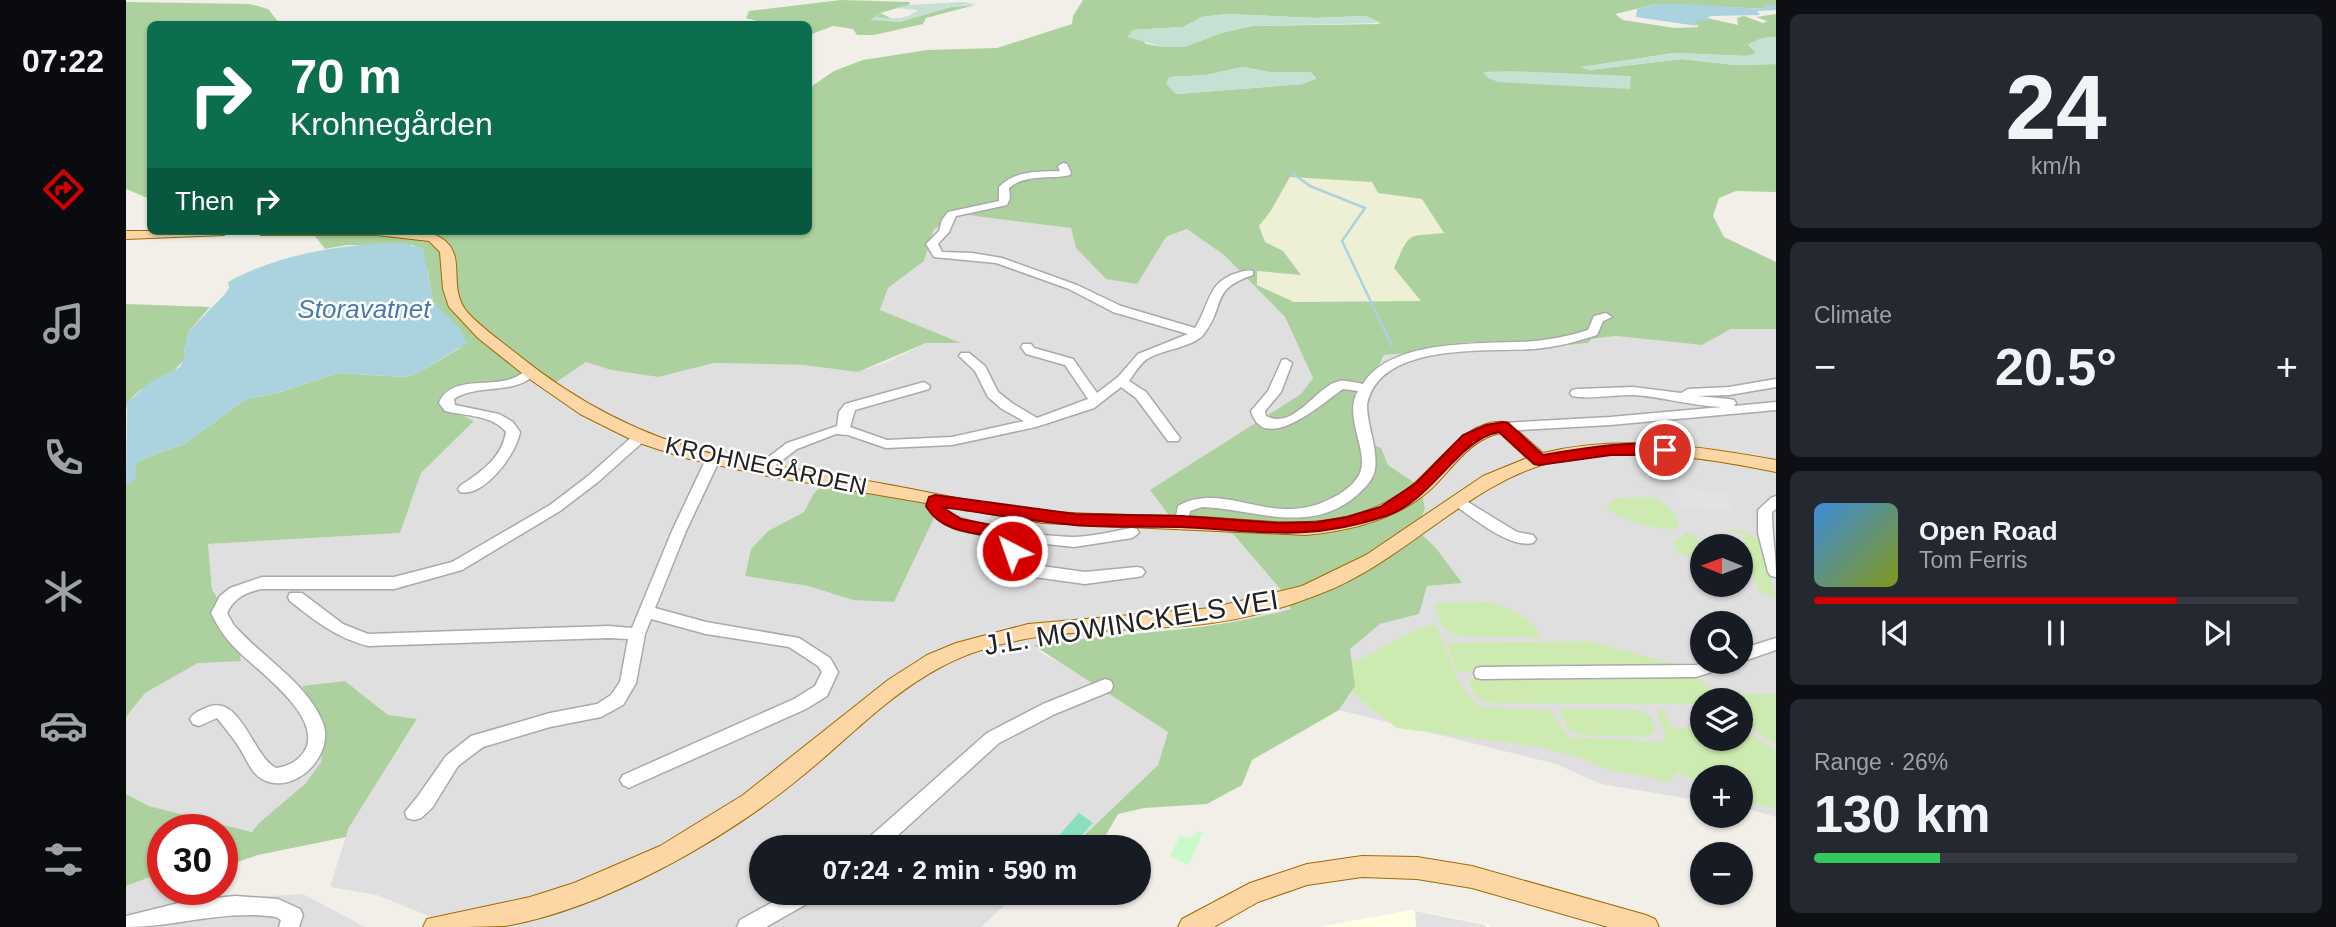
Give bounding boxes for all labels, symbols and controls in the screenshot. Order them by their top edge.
text: 07:22 [22,43,104,79]
icon: right [175,49,266,140]
text: 70 m [290,49,402,103]
text: 24 [2005,57,2107,158]
text: Krohnegården [290,106,493,142]
text: km/h [2031,153,2081,179]
icon: directions [39,165,88,214]
icon: right [248,182,286,220]
text: Then [175,186,234,216]
water label: Storavatnet [298,294,432,324]
icon: music [39,299,88,348]
text: Climate [1814,302,1892,328]
text: 20.5° [1995,338,2117,396]
text: − [1814,346,1836,388]
text: + [2276,346,2298,388]
pin [1635,420,1695,480]
street label: KROHNEGÅRDEN [663,431,869,500]
icon: arrive [1646,431,1684,469]
icon: phone [39,433,88,482]
position arrow [975,514,1049,588]
text: Open Road [1919,516,2058,546]
north arrow [1690,534,1754,597]
map controls [1690,534,1753,905]
text: Tom Ferris [1919,547,2028,573]
icon: climate [39,567,88,616]
street label: J.L. MOWINCKELS VEI [982,584,1280,661]
button: search [1690,611,1753,674]
icon: previous [1876,614,1914,652]
icon: pause [2037,614,2075,652]
icon: next [2198,614,2236,652]
button: layers [1690,688,1753,751]
icon: car [39,701,88,750]
text: Range · 26% [1814,749,1948,775]
button: + [1690,765,1753,828]
text: 130 km [1814,785,1990,843]
speed limit sign: 30 [147,814,238,905]
icon: filters [39,835,88,884]
button: − [1690,842,1753,905]
text: 07:24 · 2 min · 590 m [823,855,1077,885]

